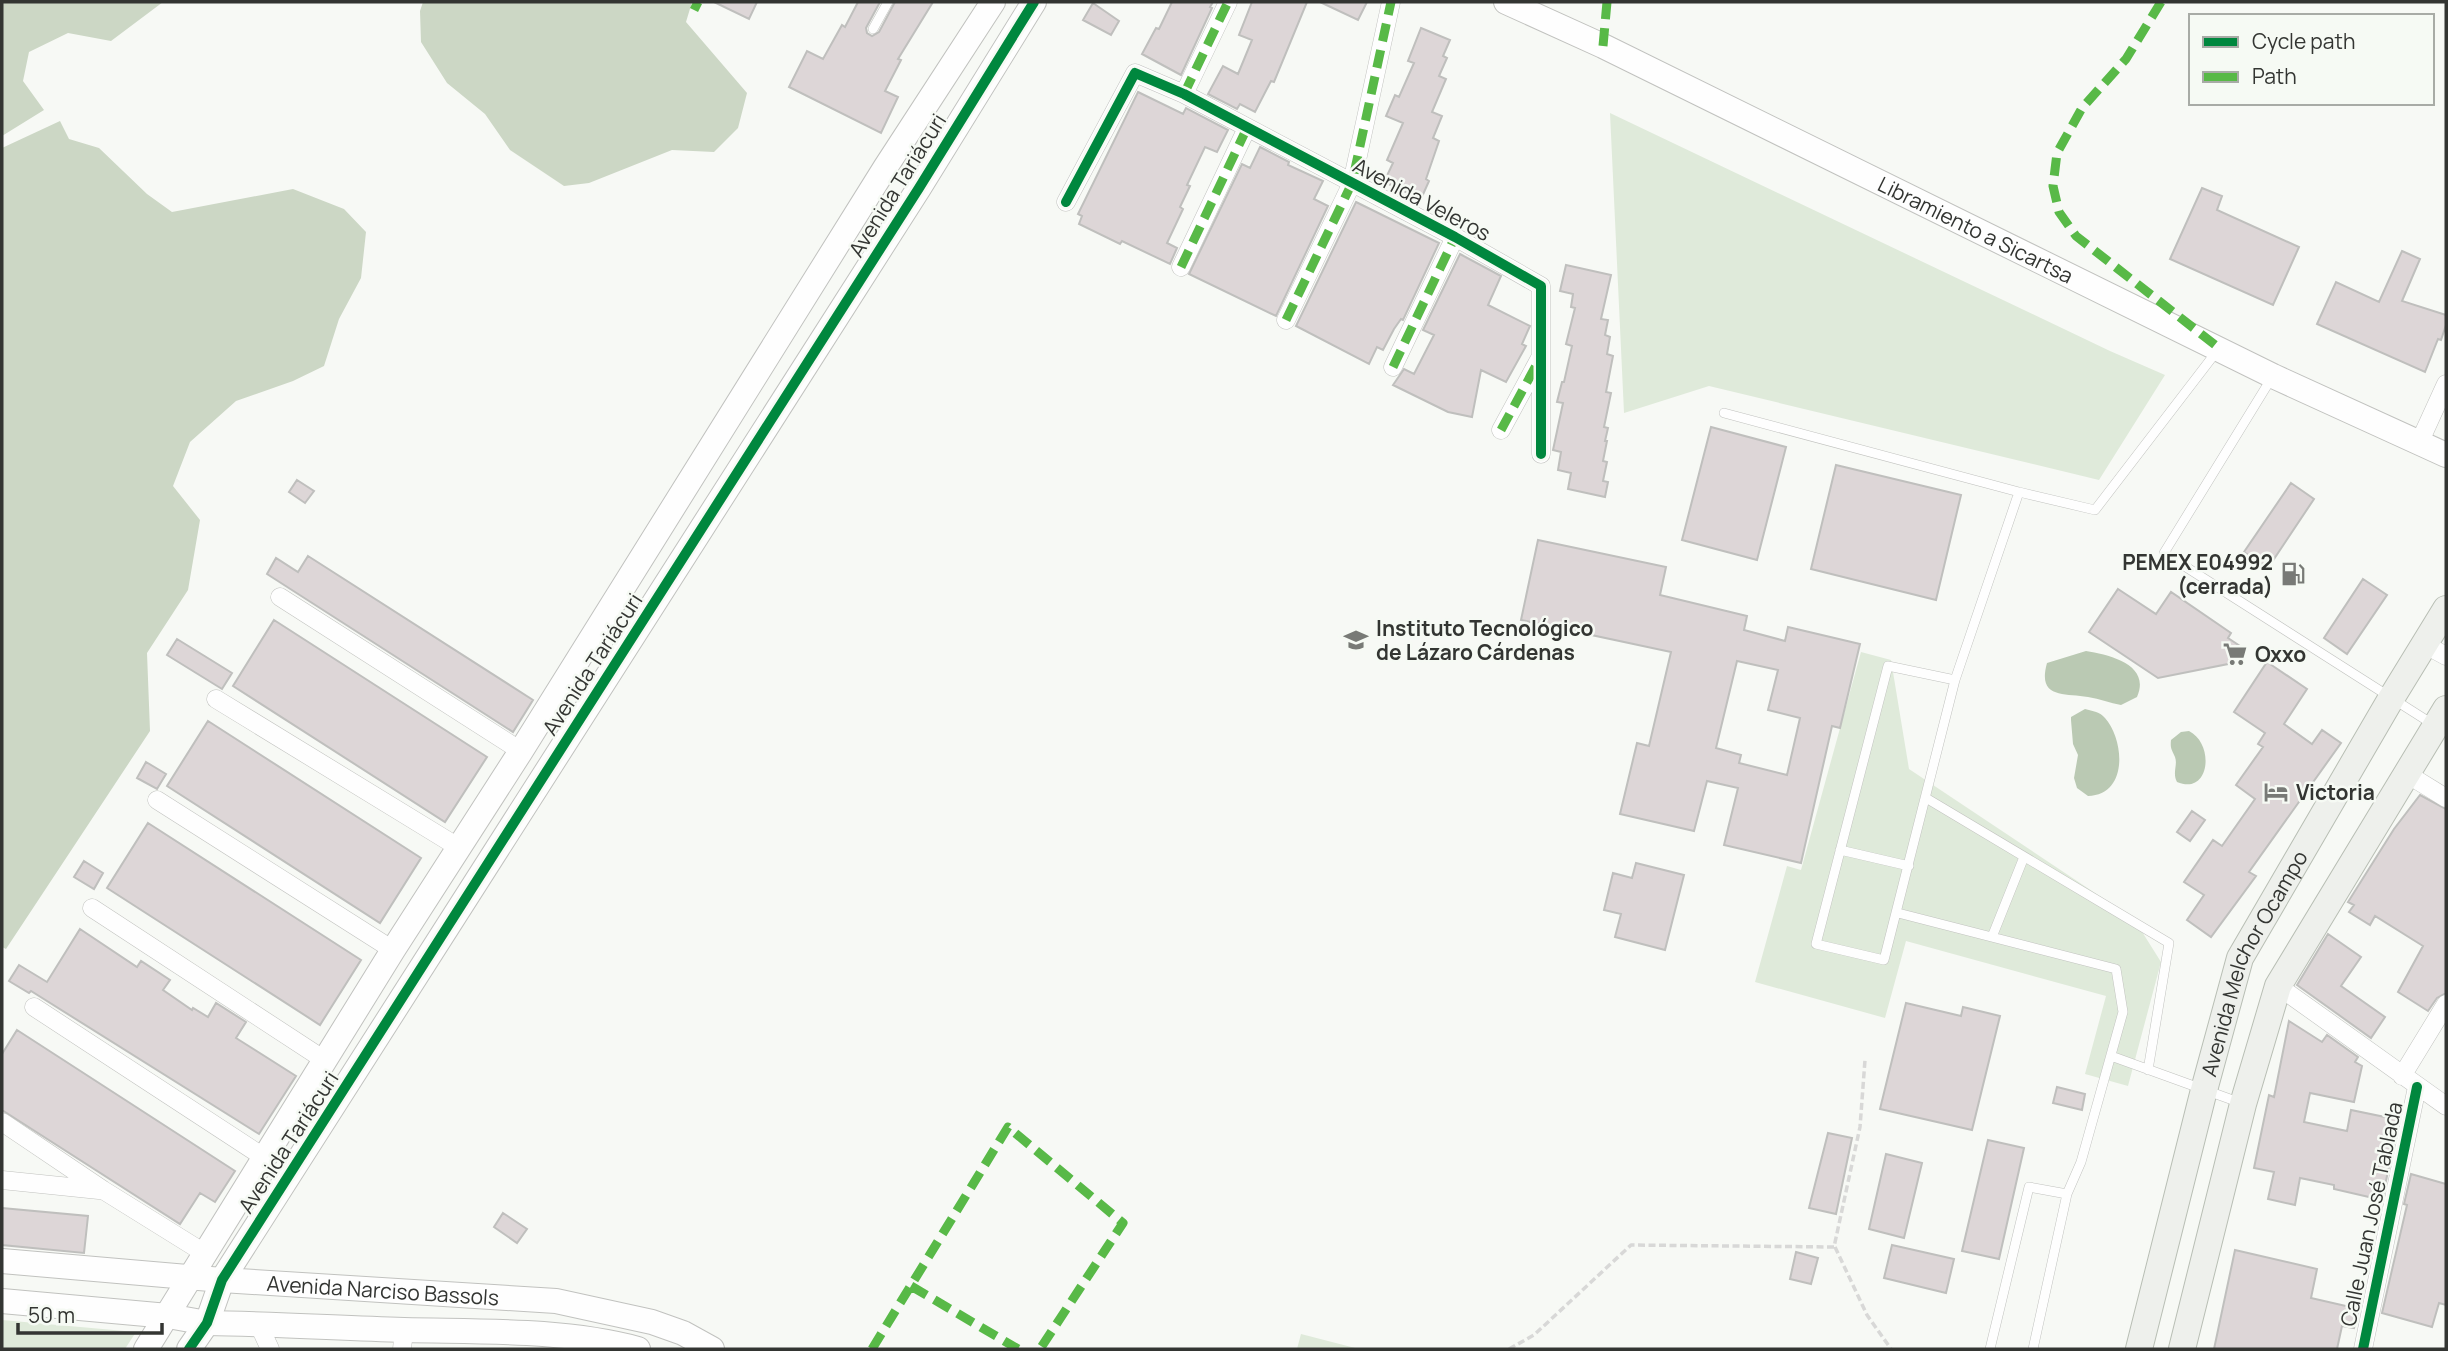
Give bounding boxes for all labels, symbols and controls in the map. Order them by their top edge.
legend [2189,14,2434,105]
text: Cycle path [2252,27,2355,55]
text: Path [2252,62,2297,90]
street label: Avenida Tariácuri [842,108,952,262]
street label: Avenida Veleros [1348,151,1496,247]
street label: Libramiento a Sicartsa [1873,170,2078,290]
place label: PEMEX E04992 (cerrada) [2122,548,2273,600]
fuel station icon: PEMEX E04992 (cerrada) [2279,560,2307,588]
street label: Avenida Tariácuri [536,588,648,740]
place label: Instituto Tecnológico de Lázaro Cárdenas [1376,614,1593,666]
school or university icon: Instituto Tecnológico de Lázaro Cárdenas [1342,626,1370,654]
supermarket icon: Oxxo [2221,640,2249,668]
place label: Oxxo [2255,640,2306,668]
hotel icon: Victoria [2262,778,2290,806]
place label: Victoria [2296,778,2375,806]
street label: Avenida Melchor Ocampo [2194,845,2314,1080]
street label: Avenida Tariácuri [232,1066,344,1218]
street label: Calle Juan José Tablada [2334,1099,2408,1329]
street label: Avenida Narciso Bassols [266,1269,500,1311]
scale bar [18,1292,161,1336]
text: 50 m [28,1301,75,1329]

